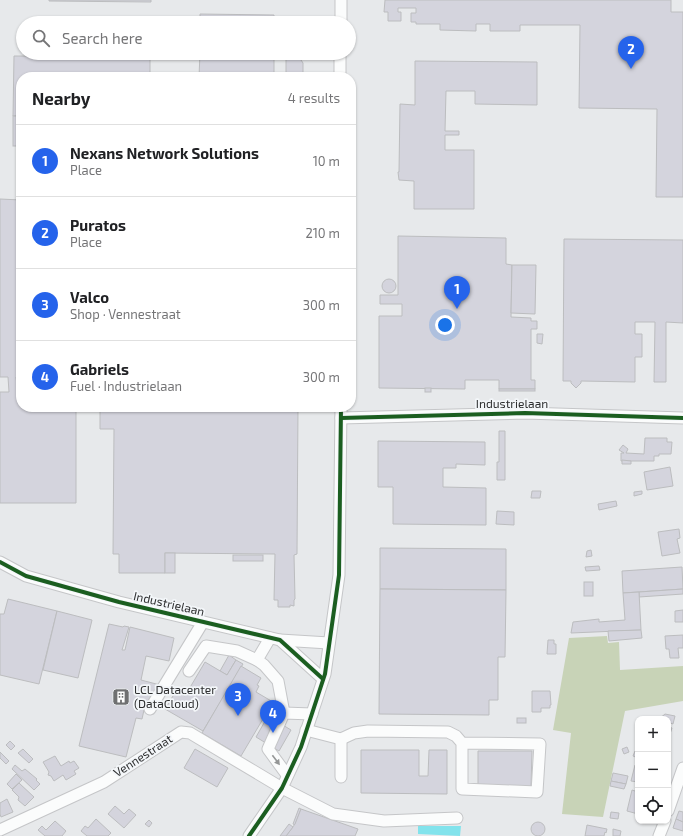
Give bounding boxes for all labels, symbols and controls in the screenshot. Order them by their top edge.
search box [16,16,356,60]
icon: search [30,27,52,49]
text: Search here [62,29,143,47]
pin: 2 [618,36,644,69]
text: Nearby [32,88,90,108]
text: 4 results [288,90,340,106]
text: Nexans Network Solutions [70,144,259,162]
text: 1 [42,153,48,169]
text: 10 m [313,153,340,169]
text: Place [70,162,102,178]
text: Puratos [70,216,126,234]
text: 2 [41,225,49,241]
text: 210 m [305,225,340,241]
text: Place [70,234,102,250]
pin: 1 [444,276,470,309]
text: Valco [70,288,109,306]
text: 3 [41,297,49,313]
text: 300 m [303,297,340,313]
text: Shop · Vennestraat [70,306,181,322]
your location [435,315,455,335]
text: Gabriels [70,360,129,378]
text: 4 [41,369,49,385]
text: 300 m [303,369,340,385]
text: Fuel · Industrielaan [70,378,182,394]
street label: Industrielaan [476,396,548,410]
street label: Industrielaan [132,588,206,618]
place label: LCL Datacenter (DataCloud) [134,682,216,710]
pin: 3 [225,683,251,716]
building icon: LCL Datacenter (DataCloud) [111,687,131,707]
pin: 4 [260,700,286,733]
map controls [635,716,671,824]
button: + [635,716,671,752]
street label: Vennestraat [111,731,175,779]
button: − [635,752,671,788]
one-way arrow [272,755,280,766]
button: locate [635,788,671,824]

